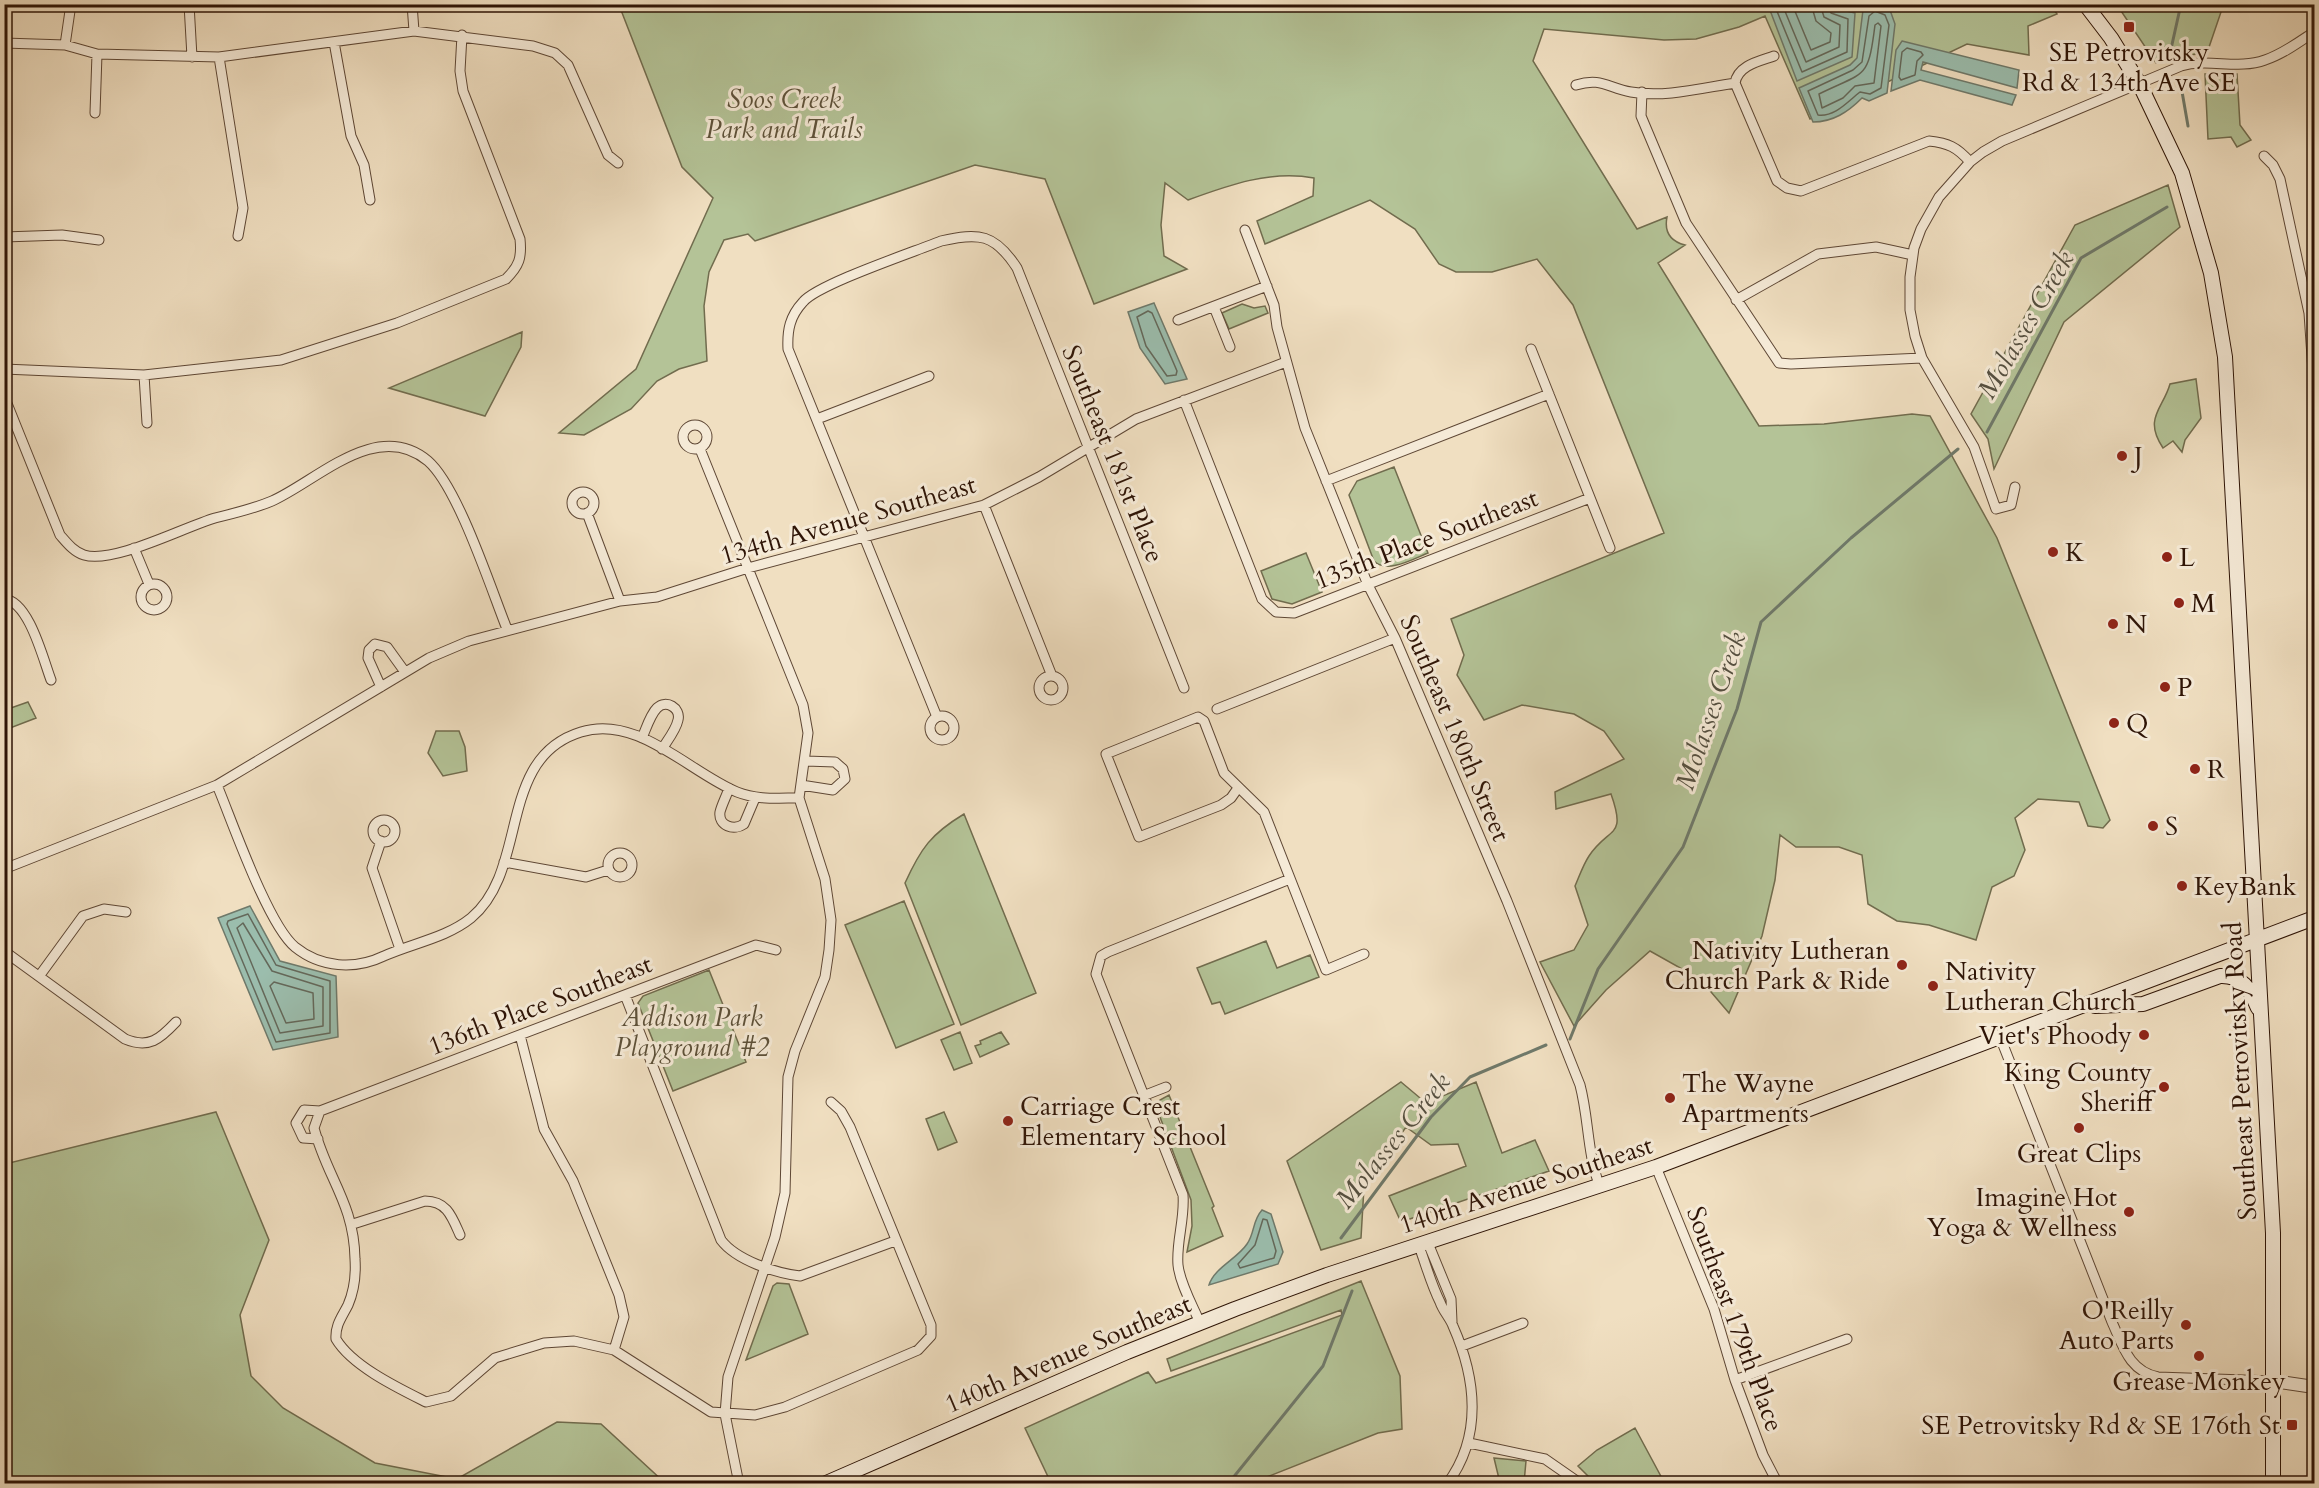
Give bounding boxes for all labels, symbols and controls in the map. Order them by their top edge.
marker: SE Petrovitsky Rd & 134th Ave SE [2122,20,2136,34]
place label: SE Petrovitsky Rd & 134th Ave SE [2022,35,2236,100]
park label: Soos Creek Park and Trails [705,82,863,147]
water label: Molasses Creek [1969,244,2084,406]
street label: Southeast 181st Place [1053,340,1173,568]
place label: J [2130,439,2143,474]
marker: J [2115,449,2129,463]
street label: 134th Avenue Southeast [716,467,980,573]
street label: 135th Place Southeast [1309,480,1543,598]
place label: K [2065,535,2085,570]
place label: L [2179,540,2195,575]
marker: K [2046,545,2060,559]
marker: L [2160,550,2174,564]
place label: M [2191,586,2216,621]
marker: M [2172,596,2186,610]
place label: N [2125,607,2147,642]
street label: Southeast 180th Street [1391,609,1519,847]
marker: N [2106,617,2120,631]
water label: Molasses Creek [1667,626,1756,795]
place label: P [2177,670,2192,705]
marker: P [2158,680,2172,694]
place label: Q [2126,706,2148,741]
marker: Q [2107,716,2121,730]
place label: R [2207,752,2225,787]
marker: R [2188,762,2202,776]
place label: S [2165,809,2178,844]
marker: S [2146,819,2160,833]
place label: KeyBank [2194,869,2297,904]
marker: KeyBank [2175,879,2189,893]
street label: Southeast Petrovitsky Road [2215,921,2265,1221]
place label: Nativity Lutheran Church Park & Ride [1665,933,1890,998]
street label: 136th Place Southeast [423,946,657,1064]
place label: Nativity Lutheran Church [1945,954,2136,1019]
marker: Nativity Lutheran Church Park & Ride [1895,958,1909,972]
marker: Nativity Lutheran Church [1926,979,1940,993]
park label: Addison Park Playground #2 [615,1000,770,1065]
place label: Viet's Phoody [1979,1018,2132,1053]
marker: Viet's Phoody [2137,1028,2151,1042]
place label: King County Sheriff [2004,1055,2156,1120]
water label: Molasses Creek [1327,1065,1460,1217]
place label: The Wayne Apartments [1682,1066,1814,1131]
marker: King County Sheriff [2157,1080,2171,1094]
place label: Carriage Crest Elementary School [1020,1089,1227,1154]
marker: The Wayne Apartments [1663,1091,1677,1105]
marker: Carriage Crest Elementary School [1001,1114,1015,1128]
marker: Great Clips [2072,1121,2086,1135]
street label: 140th Avenue Southeast [1395,1127,1657,1243]
place label: Great Clips [2017,1136,2141,1171]
place label: Imagine Hot Yoga & Wellness [1927,1180,2117,1245]
street label: Southeast 179th Place [1678,1202,1792,1436]
marker: Imagine Hot Yoga & Wellness [2122,1205,2136,1219]
street label: 140th Avenue Southeast [939,1286,1197,1422]
place label: O'Reilly Auto Parts [2059,1293,2174,1358]
marker: O'Reilly Auto Parts [2179,1318,2193,1332]
marker: Grease Monkey [2192,1349,2206,1363]
place label: Grease Monkey [2112,1364,2286,1399]
place label: SE Petrovitsky Rd & SE 176th St [1921,1408,2280,1443]
marker: SE Petrovitsky Rd & SE 176th St [2285,1418,2299,1432]

